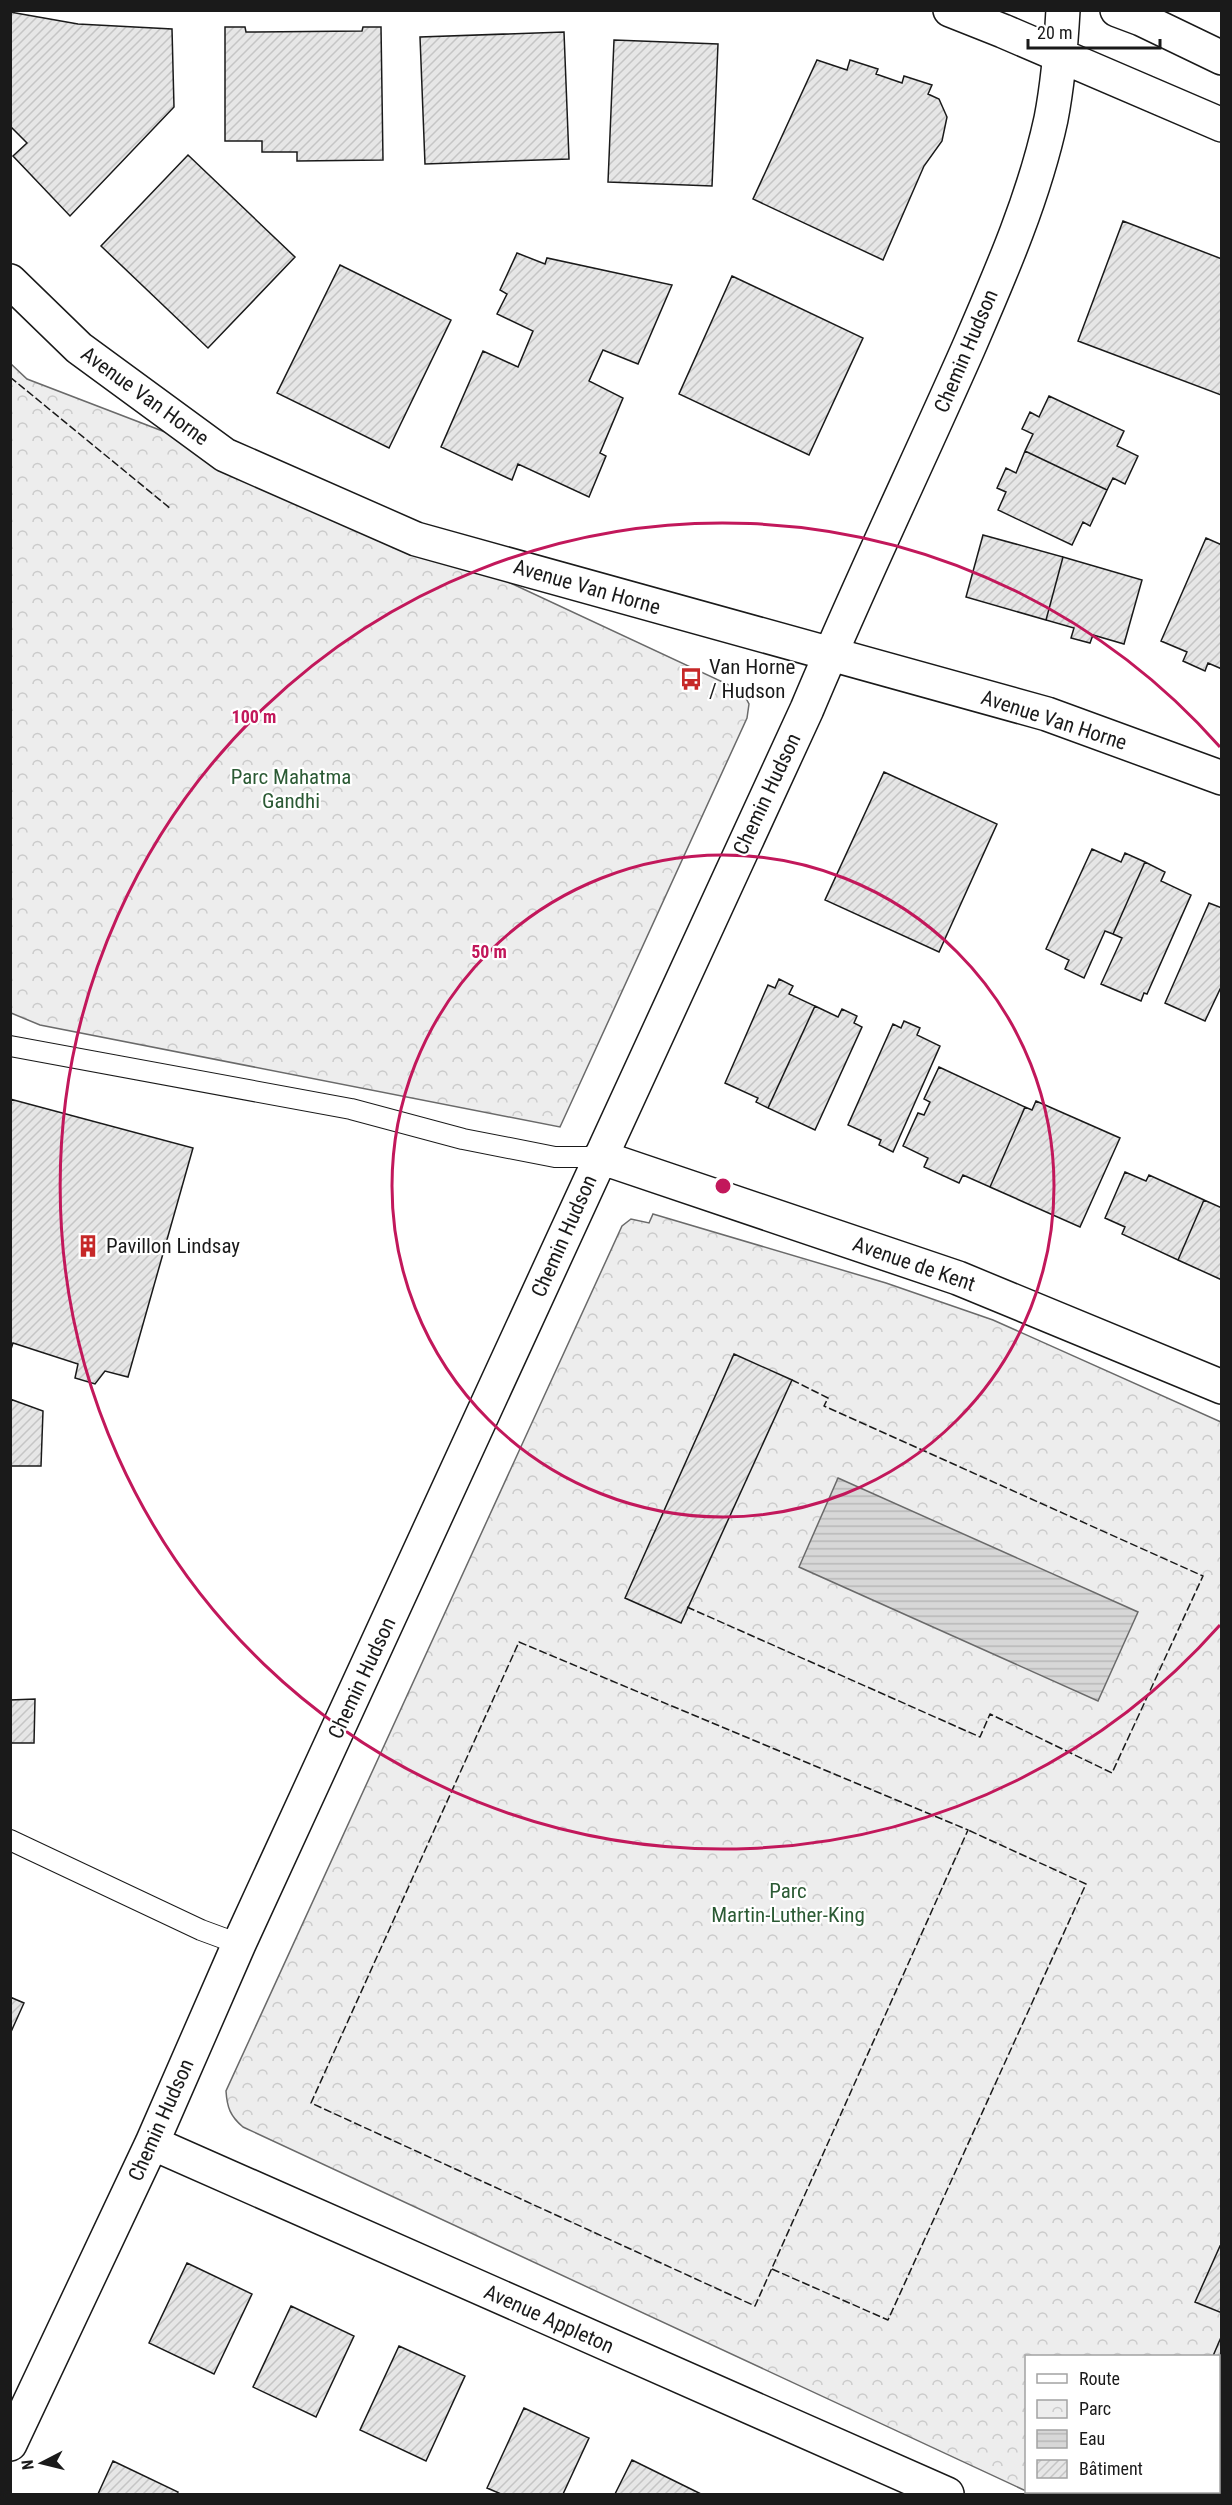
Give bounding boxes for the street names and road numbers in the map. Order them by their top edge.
street label: Chemin Hudson [929,286,1003,416]
street label: Avenue Van Horne [77,342,214,450]
street label: Avenue Van Horne [511,555,663,619]
street label: Avenue Van Horne [978,685,1130,755]
street label: Chemin Hudson [728,729,806,859]
street label: Chemin Hudson [526,1171,602,1301]
street label: Avenue de Kent [850,1232,978,1296]
street label: Chemin Hudson [323,1613,401,1743]
street label: Chemin Hudson [123,2055,199,2185]
street label: Avenue Appleton [480,2280,618,2358]

